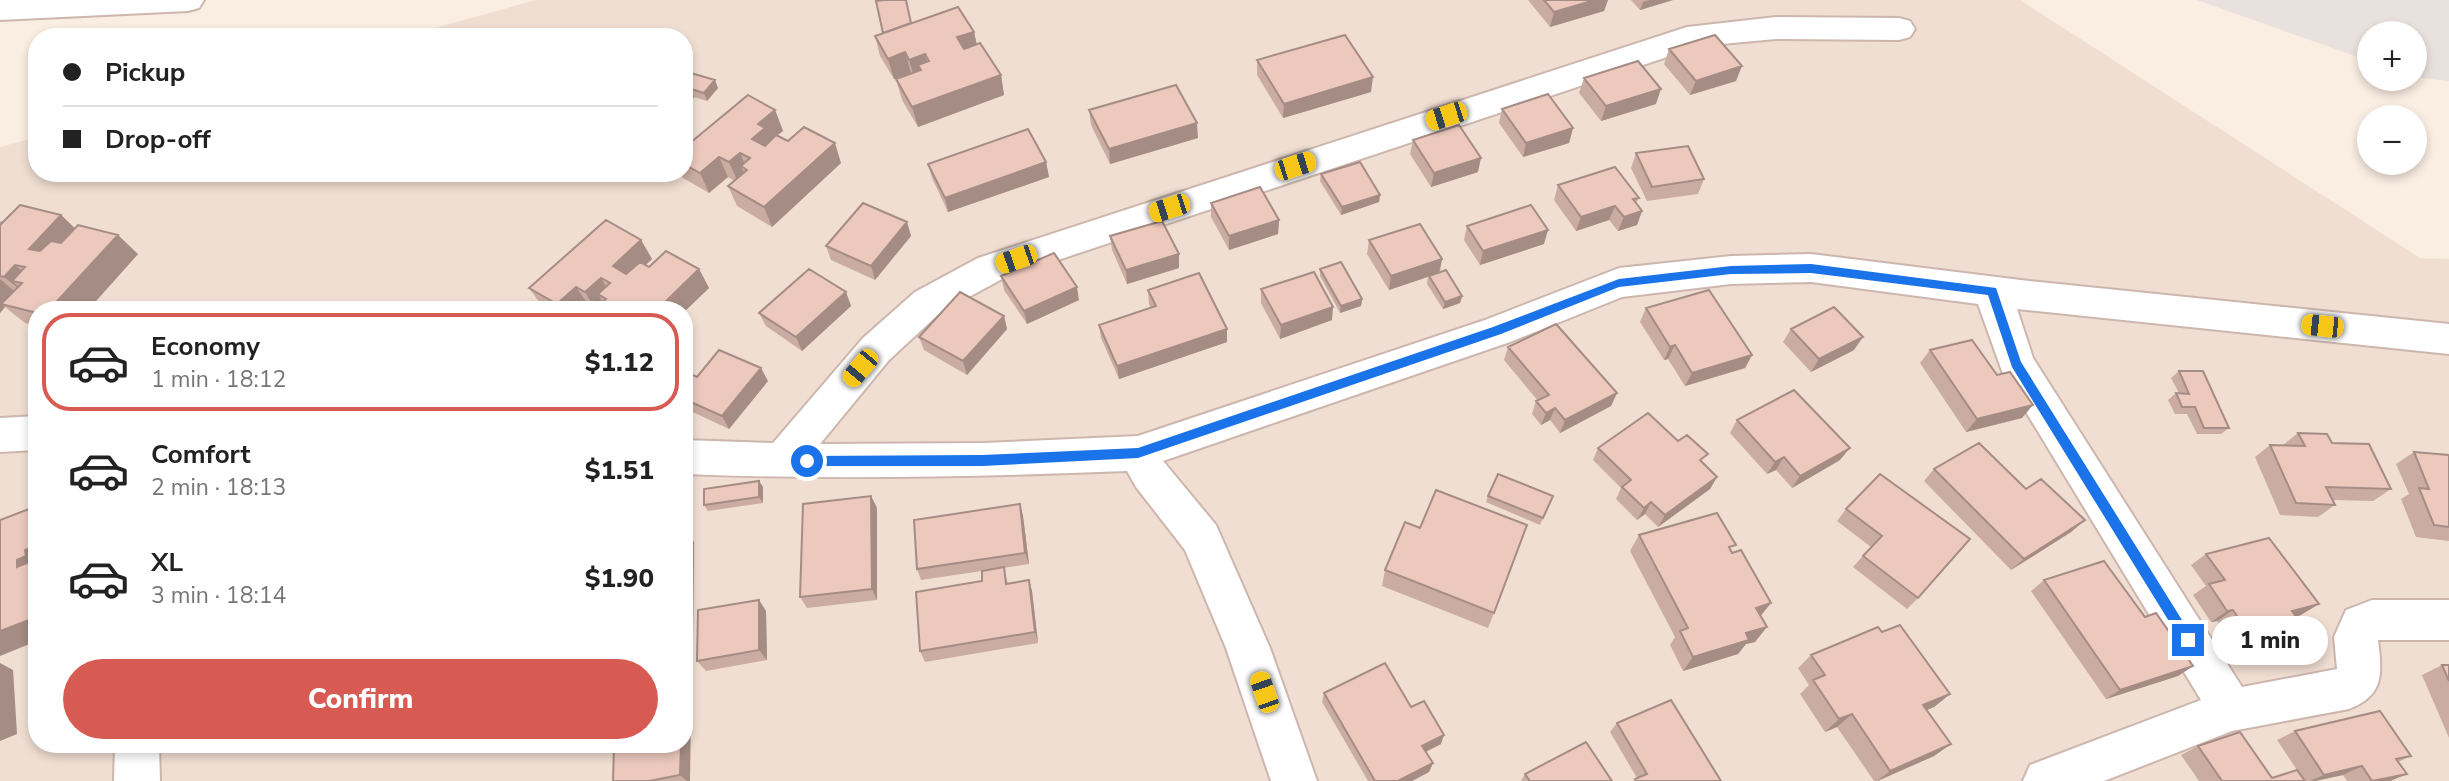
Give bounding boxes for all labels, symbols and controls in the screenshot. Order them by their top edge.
map controls [2357,21,2427,175]
button: + [2357,21,2427,91]
text: Pickup [105,55,185,90]
car [1423,100,1470,132]
button: − [2357,105,2427,175]
text: Drop-off [105,122,211,157]
car [1272,150,1319,182]
car [1146,192,1193,224]
car [993,242,1040,276]
car [2301,313,2344,339]
text: Economy [151,329,260,364]
icon: car [67,331,130,394]
text: $1.12 [585,345,654,380]
car [839,345,882,391]
text: 1 min · 18:12 [151,364,286,395]
text: Comfort [151,437,251,472]
icon: car [67,439,130,502]
route start [791,445,823,477]
text: $1.51 [585,453,654,488]
text: 2 min · 18:13 [151,472,286,503]
text: XL [151,545,183,580]
icon: car [67,547,130,610]
text: $1.90 [585,561,654,596]
text: 3 min · 18:14 [151,580,286,611]
callout: 1 min [2212,616,2328,664]
route end [2172,624,2204,656]
text: 1 min [2240,625,2300,656]
button: Confirm [63,659,658,739]
car [1248,669,1281,715]

